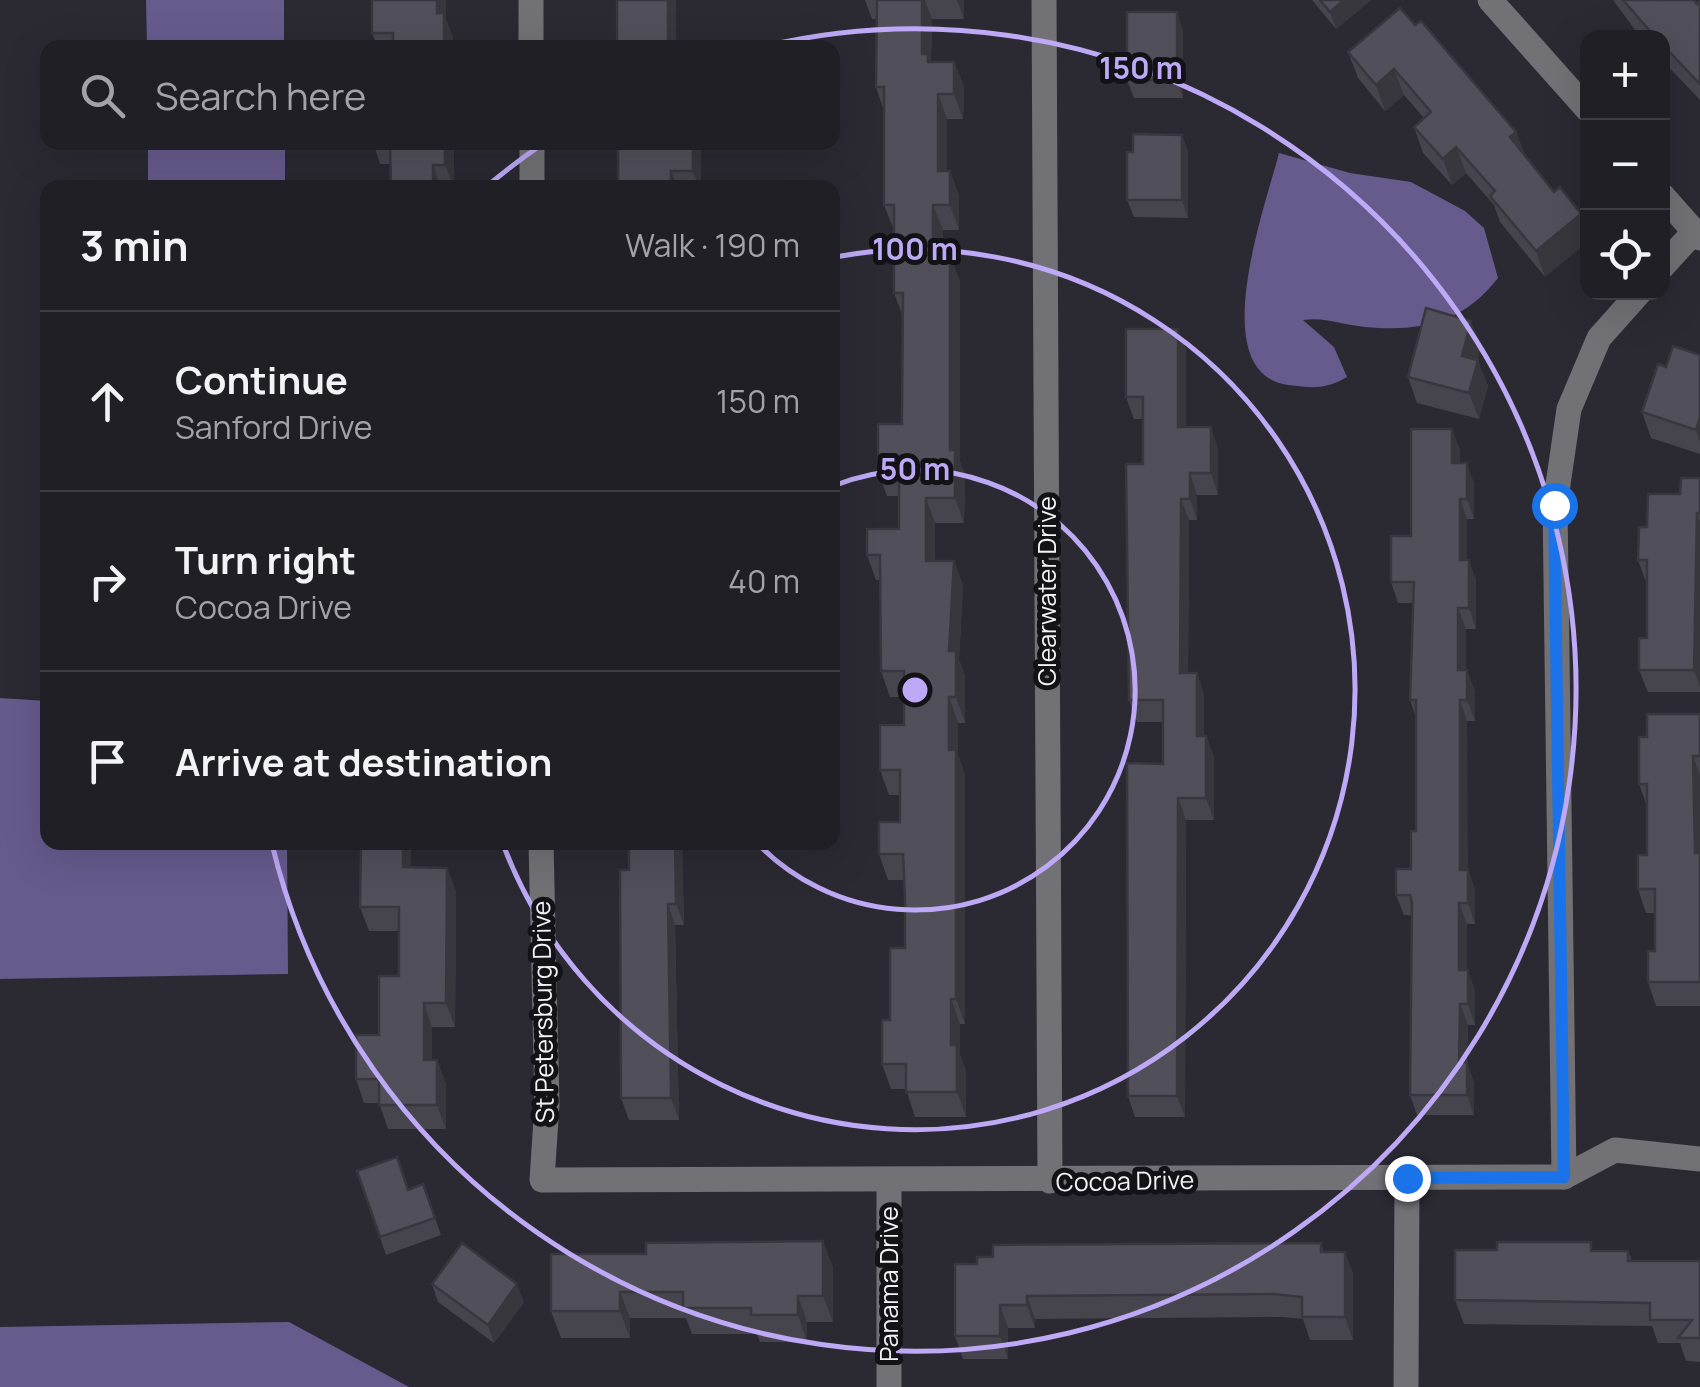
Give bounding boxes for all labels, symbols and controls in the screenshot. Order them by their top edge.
map controls [1580,30,1670,300]
button: + [1580,30,1670,120]
search box [40,40,840,150]
text: 150 m [1099,47,1183,88]
icon: search [75,68,130,123]
text: Search here [155,69,366,121]
button: − [1580,120,1670,210]
button: locate [1580,210,1670,300]
text: 3 min [80,216,189,274]
text: Walk · 190 m [625,223,800,267]
text: 100 m [872,228,958,269]
text: Continue [175,353,348,405]
icon: ahead [80,374,135,429]
text: 150 m [716,379,800,423]
text: Sanford Drive [175,405,373,449]
text: 50 m [880,448,950,489]
route start [1532,483,1578,529]
street label: Clearwater Drive [1029,496,1064,686]
text: Turn right [175,533,356,585]
icon: right [80,554,135,609]
text: 40 m [728,559,800,603]
text: Cocoa Drive [175,585,352,629]
centre of rings [897,672,933,708]
icon: arrive [80,734,135,789]
text: Arrive at destination [175,735,552,787]
street label: St Petersburg Drive [523,901,562,1123]
route end [1385,1156,1431,1202]
street label: Cocoa Drive [1056,1162,1194,1199]
street label: Panama Drive [871,1206,906,1362]

